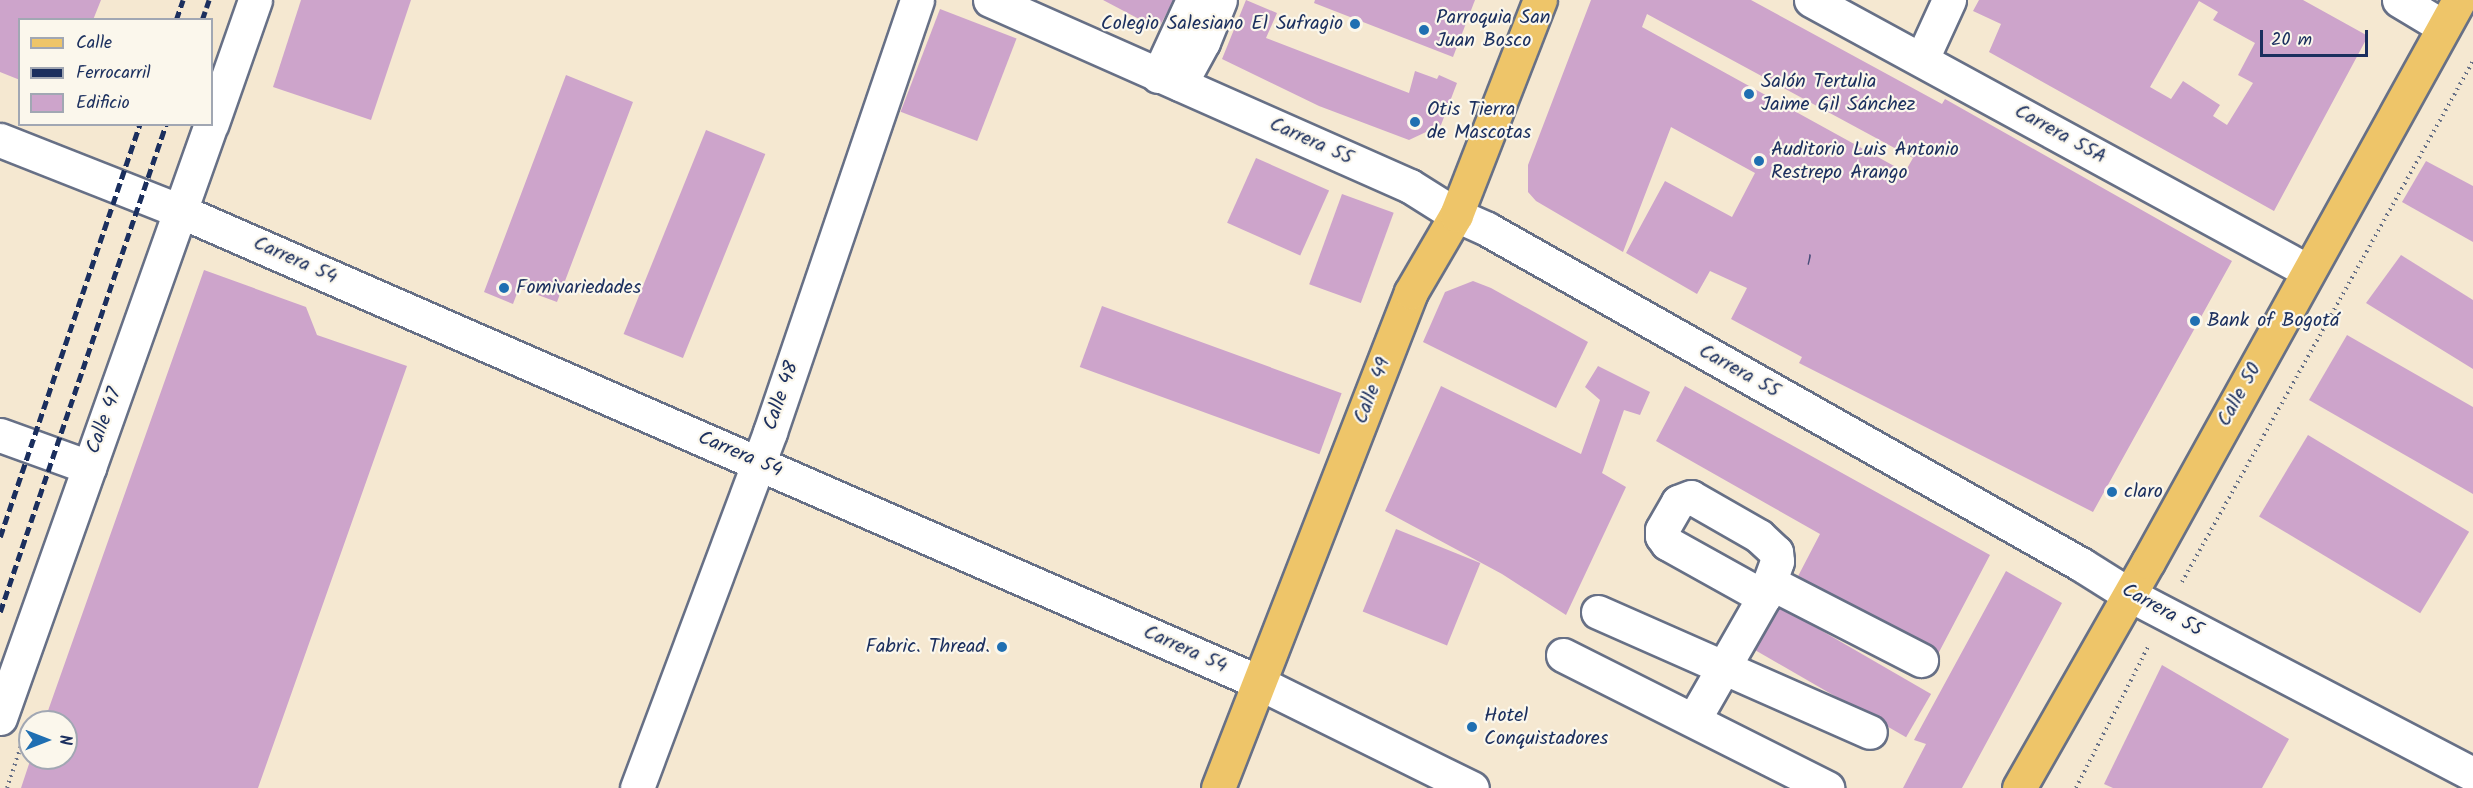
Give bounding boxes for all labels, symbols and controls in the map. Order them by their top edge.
place label: Parroquia San Juan Bosco [1436,6,1550,53]
place label: Colegio Salesiano El Sufragio [1101,12,1343,36]
marker: Colegio Salesiano El Sufragio [1348,17,1362,31]
legend [18,18,213,126]
scale bar [2263,18,2371,56]
marker: Parroquia San Juan Bosco [1417,23,1431,37]
text: 20 m [2271,26,2312,55]
text: Calle [76,29,112,58]
text: Ferrocarril [76,59,151,88]
place label: Salón Tertulia Jaime Gil Sánchez [1761,70,1915,117]
marker: Salón Tertulia Jaime Gil Sánchez [1742,87,1756,101]
text: Edificio [76,89,130,118]
place label: Otis Tierra de Mascotas [1427,98,1531,145]
street label: Carrera 55A [2010,100,2110,170]
street label: Carrera 55 [1265,113,1357,171]
marker: Otis Tierra de Mascotas [1408,115,1422,129]
place label: Auditorio Luis Antonio Restrepo Arango [1771,138,1959,185]
marker: Auditorio Luis Antonio Restrepo Arango [1752,154,1766,168]
street label: Carrera 54 [249,232,341,290]
house number: 1 [1806,251,1812,271]
place label: Fomivariedades [516,276,641,300]
marker: Fomivariedades [497,281,511,295]
place label: Bank of Bogotá [2207,309,2339,333]
marker: Bank of Bogotá [2188,314,2202,328]
street label: Carrera 55 [1694,340,1784,404]
street label: Calle 49 [1349,355,1397,427]
street label: Calle 48 [759,358,805,434]
street label: Calle 50 [2213,359,2267,431]
street label: Calle 47 [82,385,128,457]
street label: Carrera 54 [694,426,786,484]
place label: claro [2124,480,2163,504]
marker: claro [2105,485,2119,499]
street label: Carrera 55 [2117,579,2207,643]
street label: Carrera 54 [1139,621,1231,679]
place label: Fabric. Thread. [865,635,990,659]
marker: Fabric. Thread. [995,640,1009,654]
place label: Hotel Conquistadores [1484,704,1608,751]
north arrow [18,710,78,770]
marker: Hotel Conquistadores [1465,720,1479,734]
text: N [52,735,77,745]

